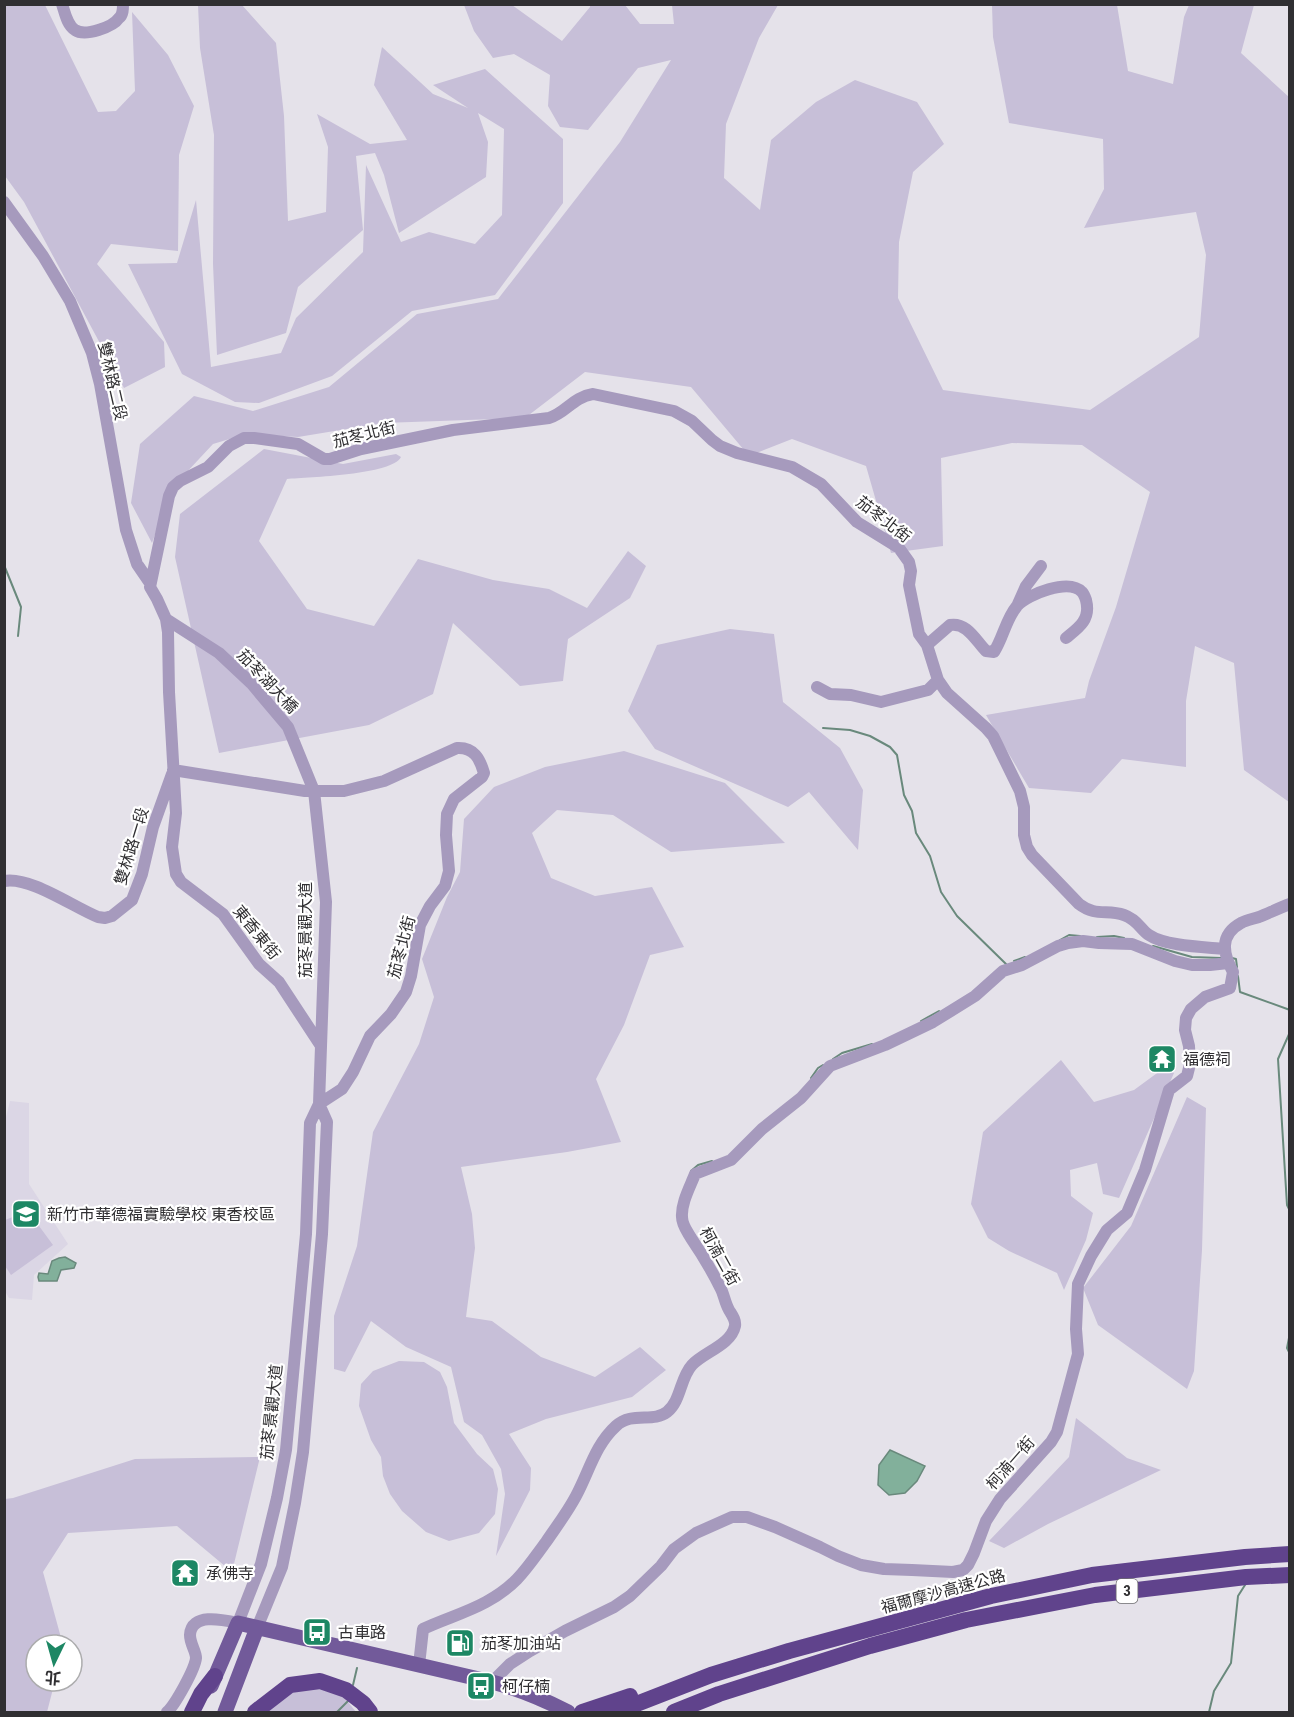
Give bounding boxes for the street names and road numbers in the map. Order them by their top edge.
street label: 雙林路二段 [94,340,131,422]
street label: 茄苳北街 [331,418,397,451]
street label: 茄苳北街 [853,492,915,547]
street label: 茄苳湖大橋 [233,646,302,717]
street label: 雙林路一段 [111,805,152,887]
street label: 茄苳景觀大道 [296,882,315,978]
street label: 東香東街 [229,901,284,963]
street label: 茄苳北街 [384,914,419,981]
street label: 柯湳二街 [696,1224,743,1289]
street label: 茄苳景觀大道 [257,1363,286,1461]
street label: 柯湳一街 [982,1433,1039,1494]
street label: 福爾摩沙高速公路 [879,1566,1007,1617]
road number: 3 [1116,1579,1138,1603]

